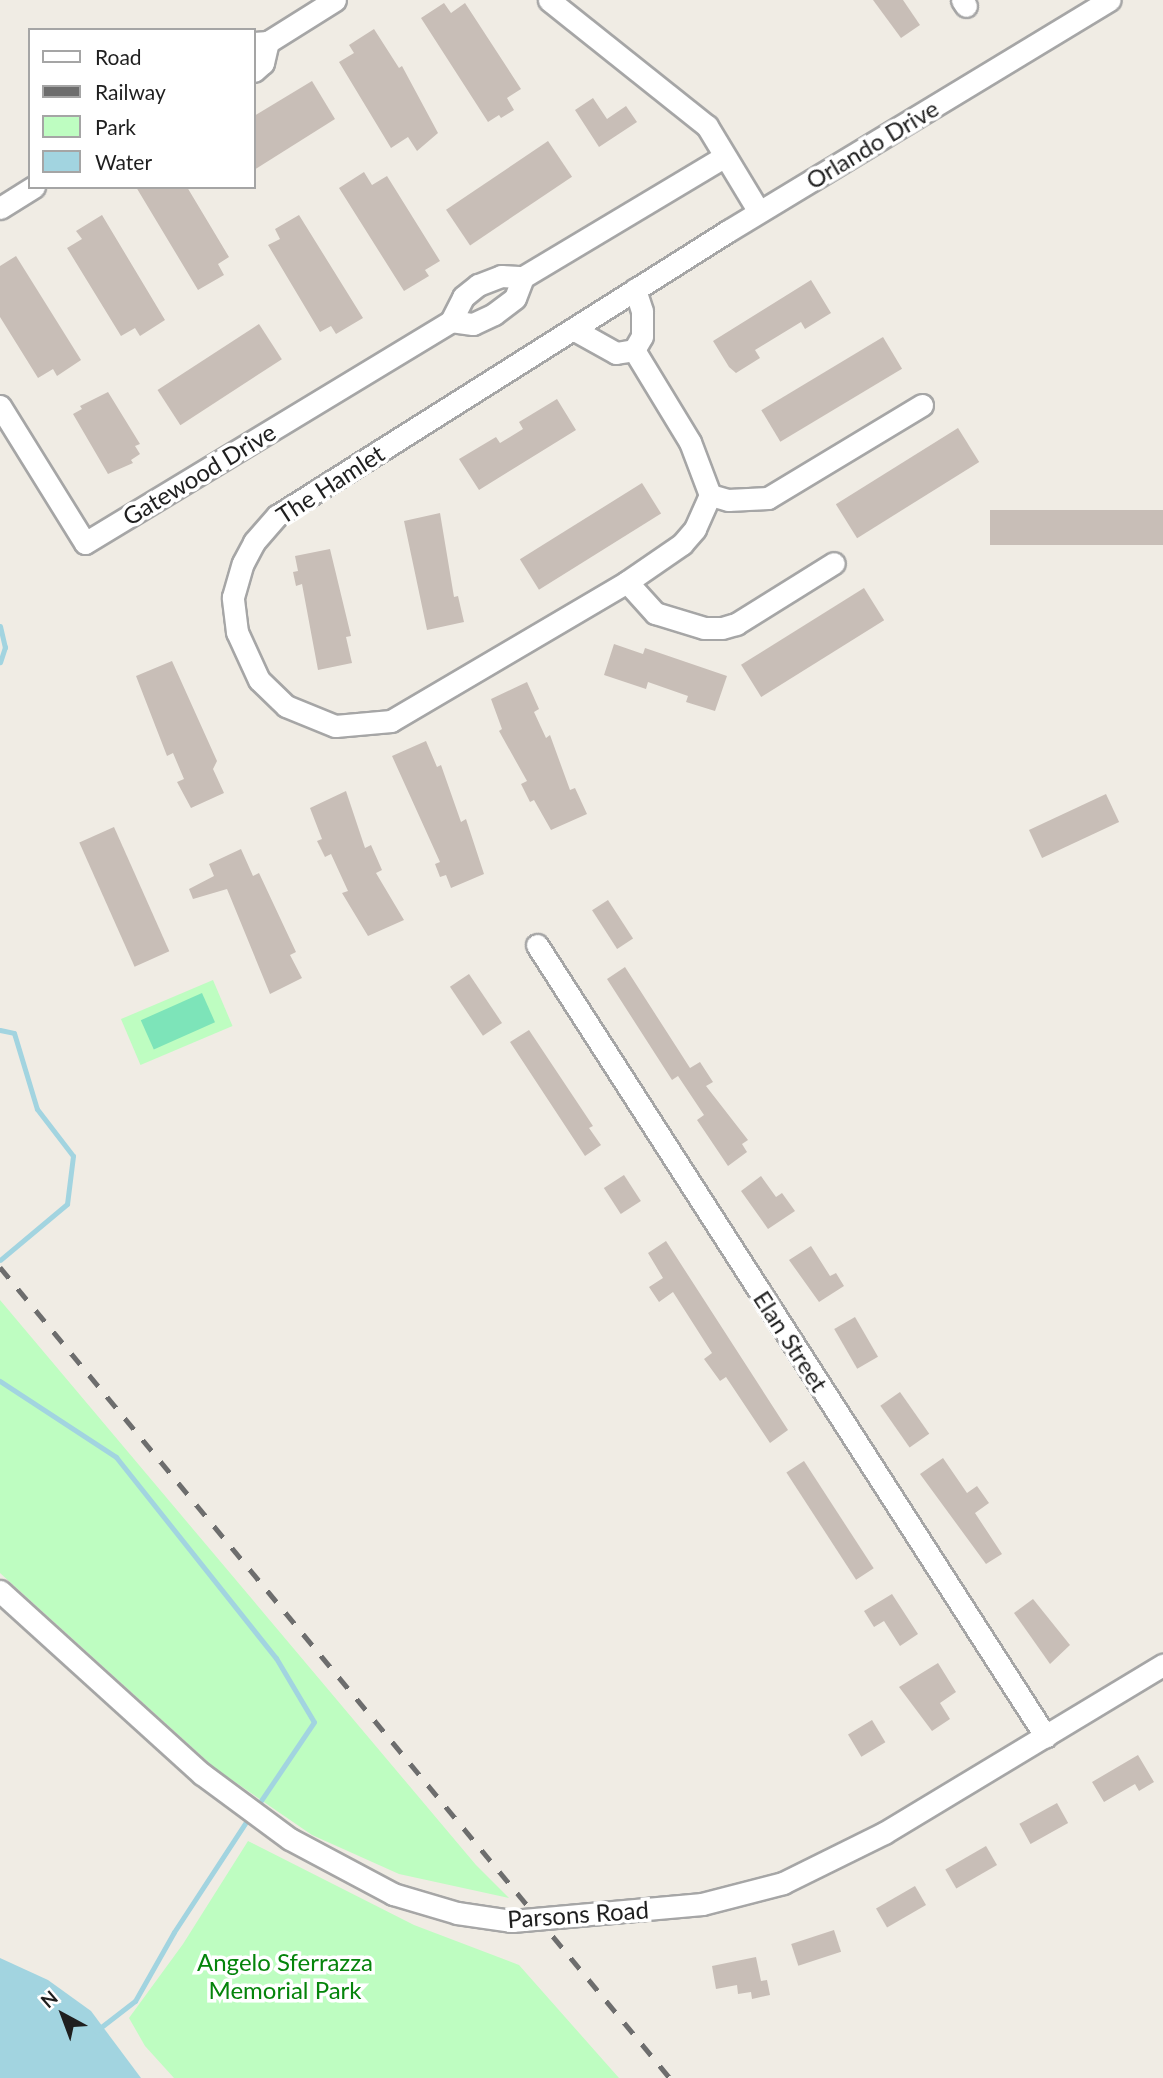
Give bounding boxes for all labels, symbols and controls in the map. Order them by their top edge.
legend [28,28,256,189]
text: Road [95,44,142,69]
text: Railway [95,79,166,104]
street label: Orlando Drive [801,93,943,195]
text: Park [95,114,136,139]
text: Water [95,149,152,174]
street label: Gatewood Drive [117,417,281,531]
street label: The Hamlet [271,439,389,529]
street label: Elan Street [748,1285,834,1397]
street label: Parsons Road [506,1895,650,1933]
park label: Angelo Sferrazza Memorial Park [197,1948,373,2004]
north arrow [28,1980,98,2050]
text: N [36,1985,62,2012]

